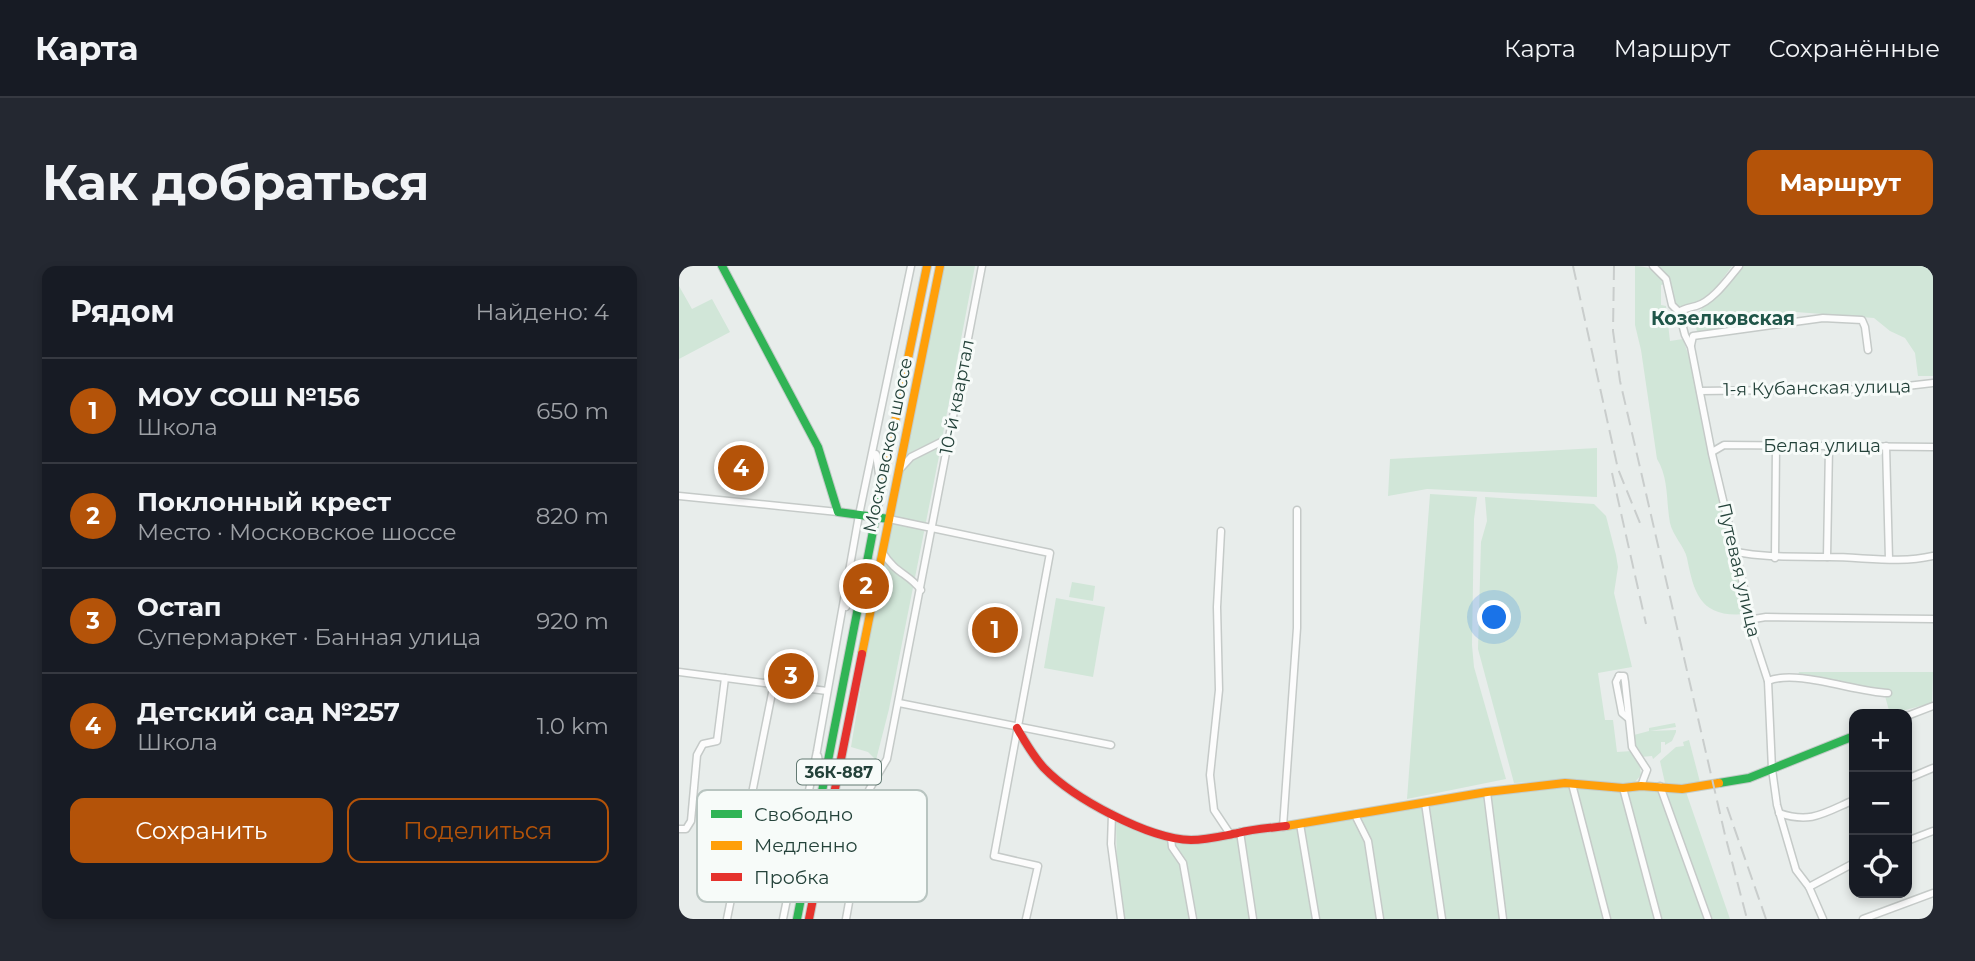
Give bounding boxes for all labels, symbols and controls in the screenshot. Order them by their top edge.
text: Карта [35,28,138,68]
text: Карта [1504,34,1576,63]
text: Маршрут [1614,34,1730,63]
text: Сохранённые [1768,34,1940,63]
button: Маршрут [1747,150,1933,215]
text: Как добраться [42,153,430,212]
text: Рядом [70,293,175,330]
text: Найдено: 4 [475,298,609,326]
district label: Козелковская [1651,307,1795,330]
street label: 10-й квартал [935,338,979,456]
street label: Московское шоссе [859,356,917,534]
street label: 1-я Кубанская улица [1723,375,1911,401]
text: МОУ СОШ №156 [137,381,360,413]
text: 1 [88,397,98,425]
text: 650 m [536,397,609,425]
text: Школа [137,413,218,441]
street label: Белая улица [1763,435,1881,457]
pin: 4 [718,442,764,494]
text: Поклонный крест [137,486,391,518]
street label: Путевая улица [1713,501,1765,639]
text: 2 [86,502,100,530]
text: 820 m [536,502,609,530]
text: Место · Московское шоссе [137,518,457,546]
pin: 2 [843,560,889,612]
text: Остап [137,591,222,623]
your location [1477,600,1511,634]
pin: 1 [972,604,1018,656]
text: 3 [86,607,100,635]
text: 920 m [536,607,609,635]
text: Супермаркет · Банная улица [137,623,481,651]
pin: 3 [768,650,814,702]
text: Детский сад №257 [137,696,400,728]
map controls [1849,709,1912,898]
button: + [1849,709,1912,772]
text: 4 [85,712,101,740]
text: 1.0 km [537,712,609,740]
text: Школа [137,728,218,756]
road number: 36К-887 [797,760,881,785]
button: − [1849,772,1912,835]
legend [697,790,927,902]
button: Сохранить [70,798,333,863]
button: Поделиться [347,798,609,863]
text: Свободно [754,803,853,826]
text: Медленно [754,834,858,857]
button: locate [1849,835,1912,898]
text: Пробка [754,866,829,889]

